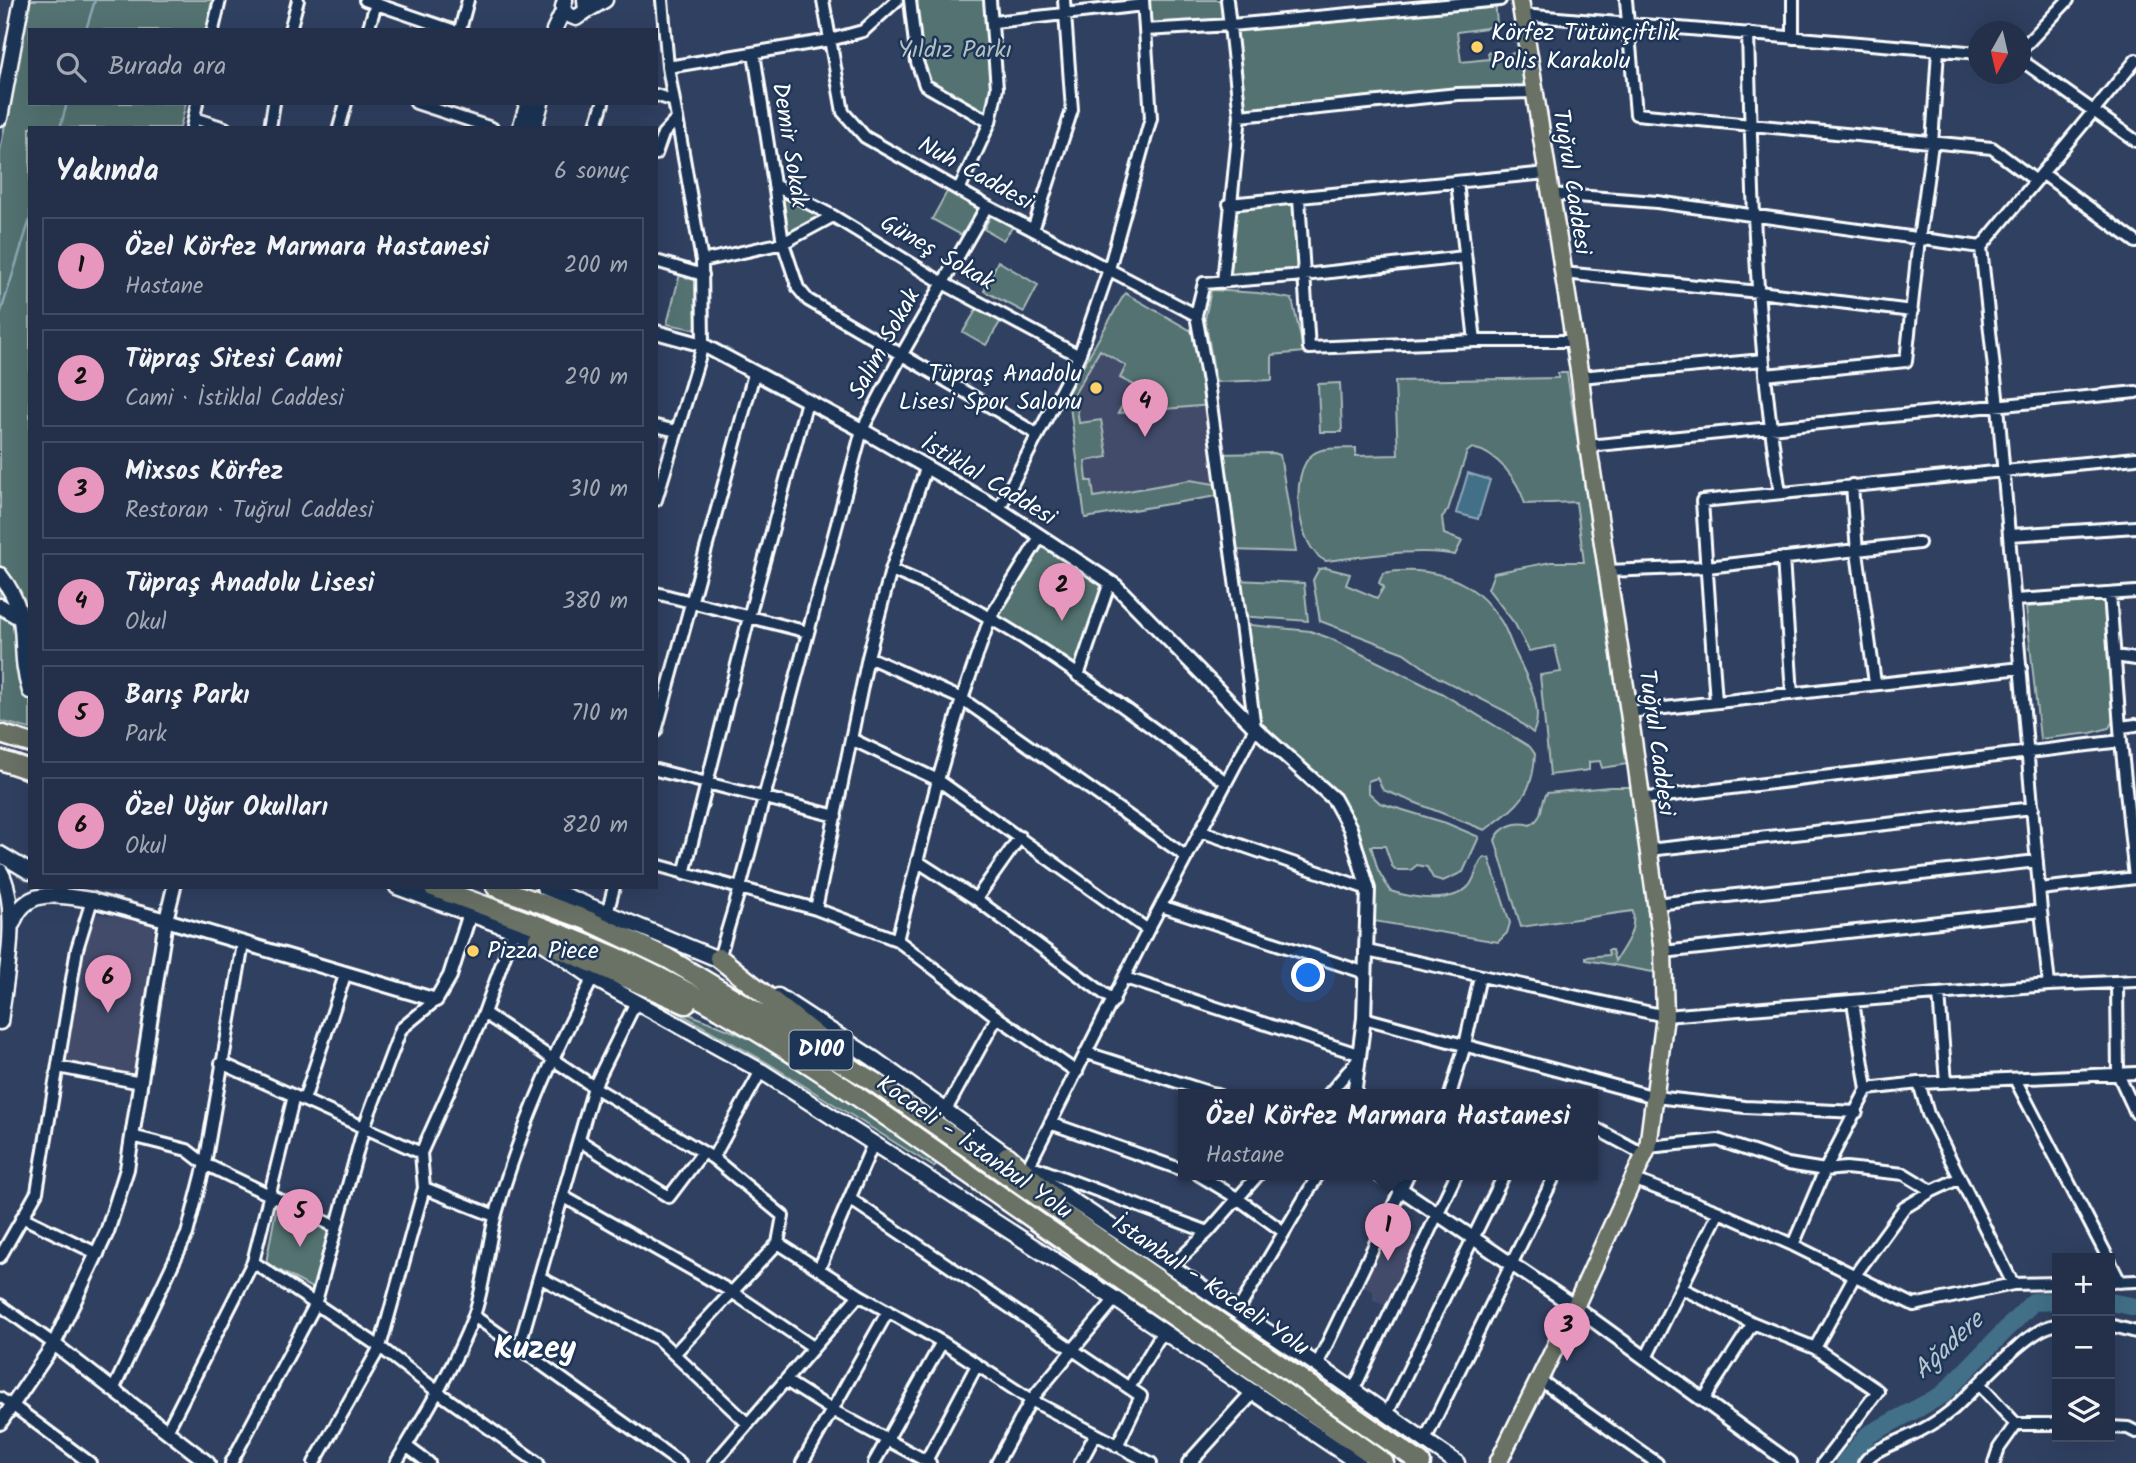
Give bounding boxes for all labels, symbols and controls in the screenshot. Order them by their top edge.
place label: Körfez Tütünçiftlik Polis Karakolu [1491,14,1680,81]
north arrow [1968,21,2031,84]
search box [28,28,658,105]
park label: Yıldız Parkı [898,31,1012,70]
marker: Körfez Tütünçiftlik Polis Karakolu [1469,39,1485,55]
text: Burada ara [108,46,226,88]
icon: search [52,48,90,86]
street label: Demir Sokak [760,80,818,211]
street label: Tuğrul Caddesi [1540,106,1602,259]
street label: Nuh Caddesi [910,126,1041,222]
text: Yakında [56,148,159,196]
text: 6 sonuç [554,154,630,190]
street label: Güneş Sokak [872,204,1002,302]
text: Özel Körfez Marmara Hastanesi [125,227,489,269]
text: 1 [78,248,84,284]
text: 200 m [564,248,628,284]
text: Hastane [125,269,203,305]
street label: Salim Sokak [838,281,932,407]
text: Tüpraş Sitesi Cami [125,339,342,381]
place label: Tüpraş Anadolu Lisesi Spor Salonu [899,355,1082,422]
text: 2 [74,360,88,396]
text: 290 m [564,360,628,396]
pin: 4 [1122,379,1168,437]
marker: Tüpraş Anadolu Lisesi Spor Salonu [1088,380,1104,396]
text: Cami · İstiklal Caddesi [125,381,344,417]
street label: İstiklal Caddesi [912,425,1065,538]
text: Mixsos Körfez [125,451,283,493]
text: 3 [75,472,87,508]
text: 310 m [569,472,628,508]
text: Restoran · Tuğrul Caddesi [125,493,373,529]
text: Tüpraş Anadolu Lisesi [125,563,375,605]
pin: 2 [1039,563,1085,621]
text: 4 [75,584,87,620]
text: 380 m [562,584,628,620]
text: Okul [125,605,167,641]
street label: Tuğrul Caddesi [1626,668,1686,820]
text: Barış Parkı [125,675,249,717]
text: 5 [75,696,87,732]
text: 710 m [571,696,628,732]
text: Park [125,717,167,753]
text: Özel Uğur Okulları [125,787,328,829]
text: 6 [75,808,87,844]
text: 820 m [562,808,628,844]
text: Okul [125,829,167,865]
place label: Pizza Piece [487,932,599,971]
marker: Pizza Piece [465,943,481,959]
pin: 6 [85,955,131,1013]
your location [1291,958,1325,992]
road number: D100 [790,1030,852,1070]
street label: Kocaeli - İstanbul Yolu [868,1065,1081,1231]
popup [1178,1089,1598,1180]
text: Özel Körfez Marmara Hastanesi [1206,1096,1570,1138]
text: Hastane [1206,1138,1284,1174]
pin: 5 [277,1189,323,1247]
pin: 1 [1365,1203,1411,1261]
street label: İstanbul - Kocaeli Yolu [1103,1205,1318,1367]
map controls [2052,1253,2115,1442]
button: + [2052,1253,2115,1316]
water label: Ağadere [1904,1300,1996,1390]
pin: 3 [1544,1303,1590,1361]
button: − [2052,1316,2115,1379]
district label: Kuzey [494,1324,577,1375]
button: layers [2052,1379,2115,1442]

